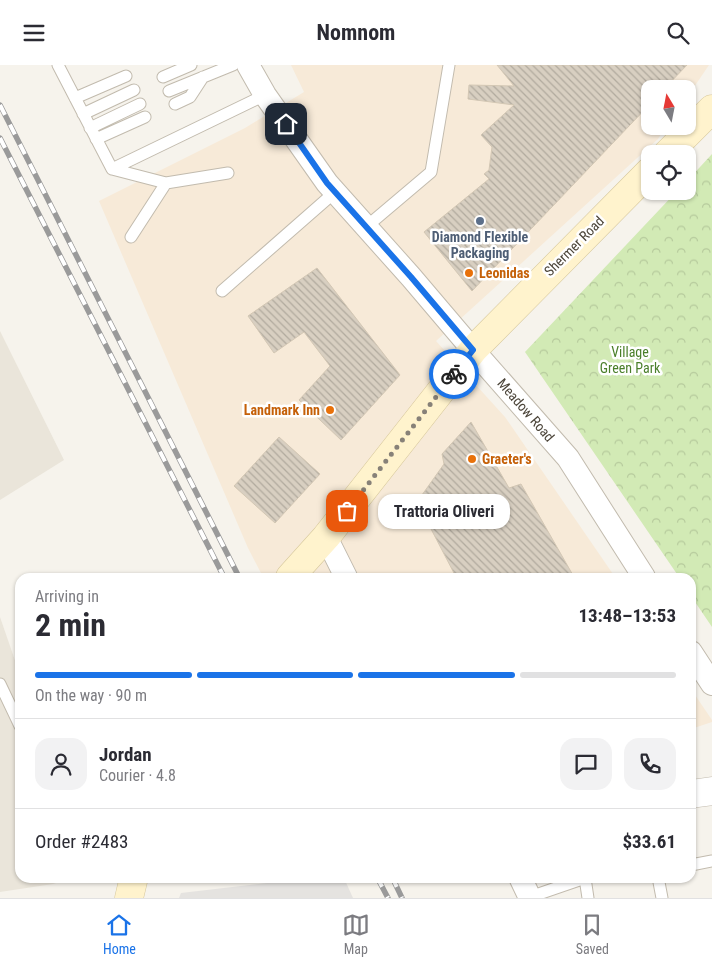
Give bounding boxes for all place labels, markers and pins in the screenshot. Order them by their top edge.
pin [265,103,307,145]
marker: Diamond Flexible Packaging [474,215,486,227]
place label: Diamond Flexible Packaging [432,229,528,261]
place label: Leonidas [479,265,530,281]
marker: Leonidas [463,267,475,279]
place label: Landmark Inn [244,402,320,418]
marker: Landmark Inn [324,404,336,416]
place label: Graeter's [482,451,532,467]
marker: Graeter's [466,453,478,465]
pin [326,490,368,532]
callout: Trattoria Oliveri [377,493,510,529]

